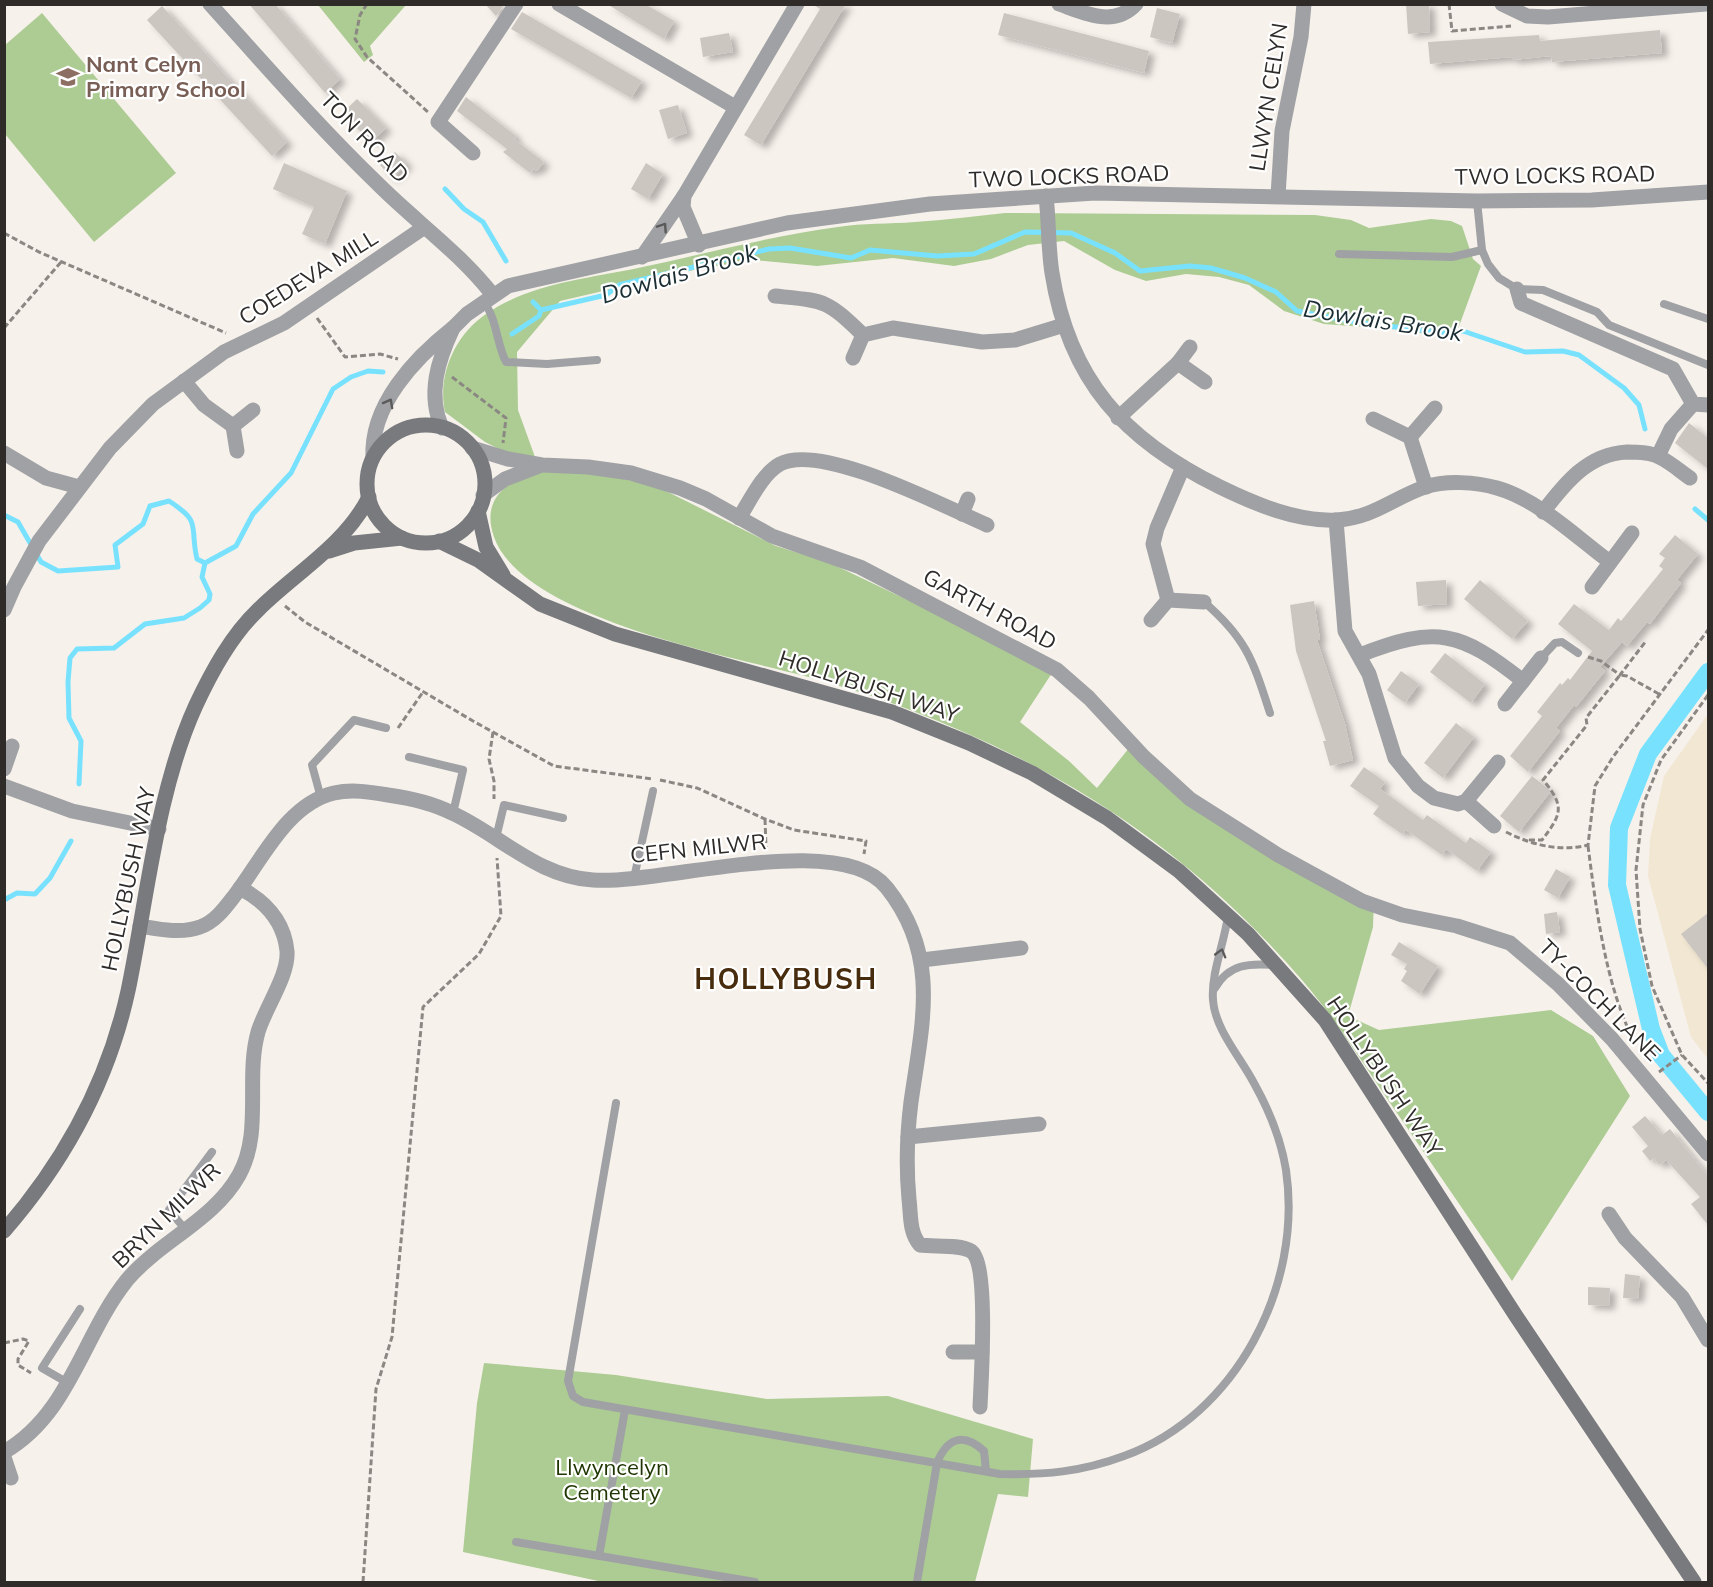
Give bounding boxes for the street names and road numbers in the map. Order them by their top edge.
street label: LLWYN CELYN [1242,21,1294,173]
street label: TON ROAD [315,86,415,188]
street label: TWO LOCKS ROAD [968,159,1170,193]
street label: TWO LOCKS ROAD [1454,159,1656,191]
street label: COEDEVA MILL [233,223,383,331]
street label: GARTH ROAD [918,562,1062,656]
street label: HOLLYBUSH WAY [775,644,963,728]
street label: HOLLYBUSH WAY [95,784,161,974]
street label: CEFN MILWR [629,827,767,869]
street label: TY-COCH LANE [1533,933,1667,1067]
street label: HOLLYBUSH WAY [1321,990,1449,1162]
street label: BRYN MILWR [106,1156,226,1274]

